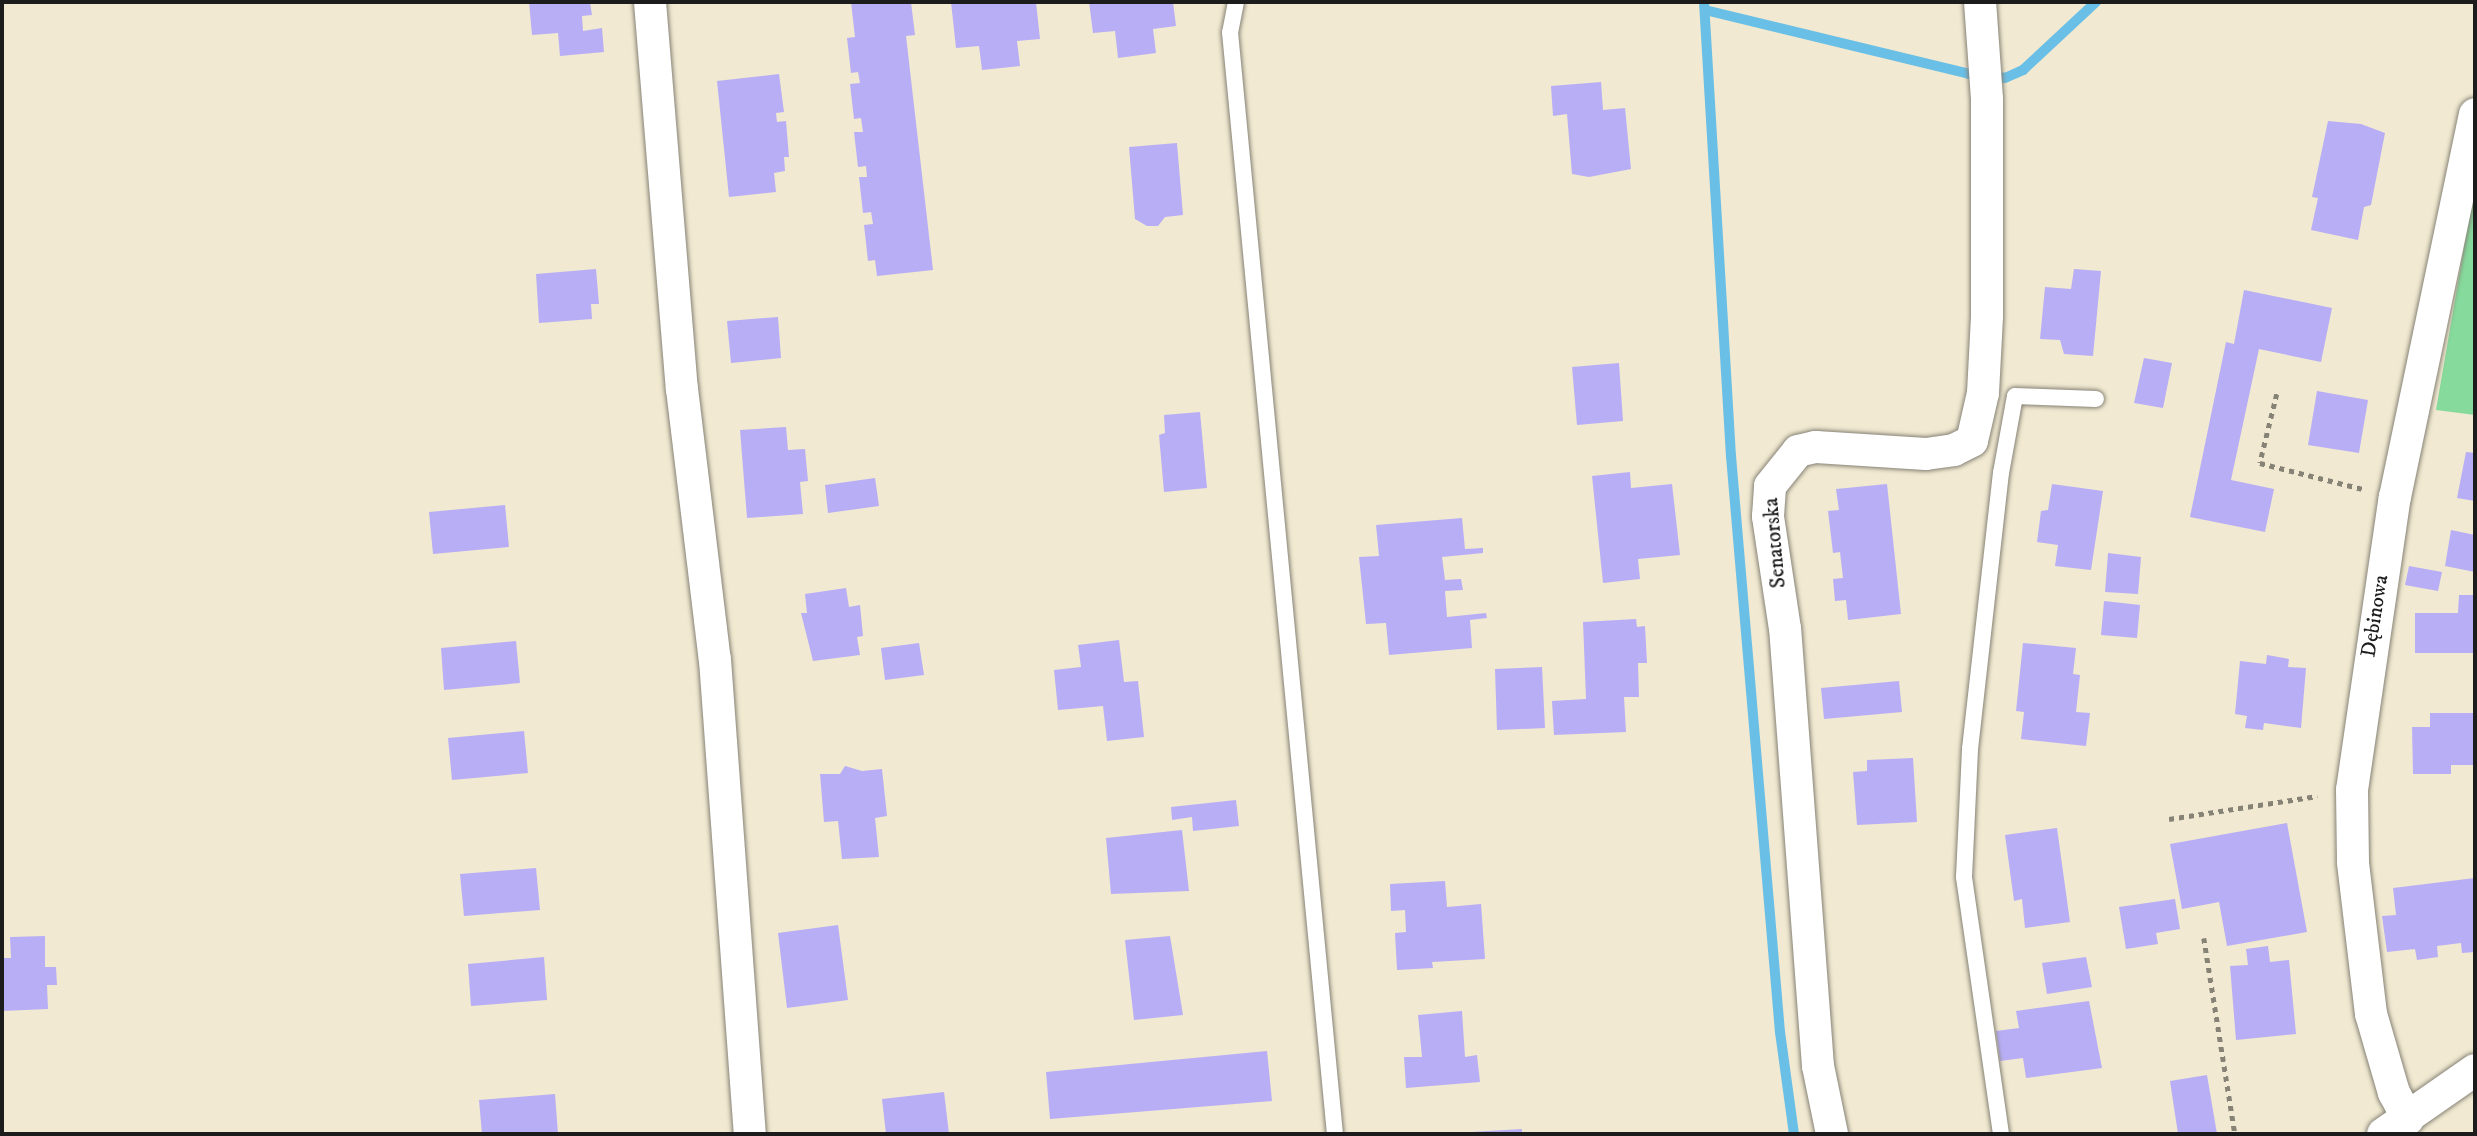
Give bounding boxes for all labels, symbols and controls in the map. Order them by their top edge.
street label: Senatorska [1758,497,1792,589]
street label: Dębinowa [2356,573,2394,659]

